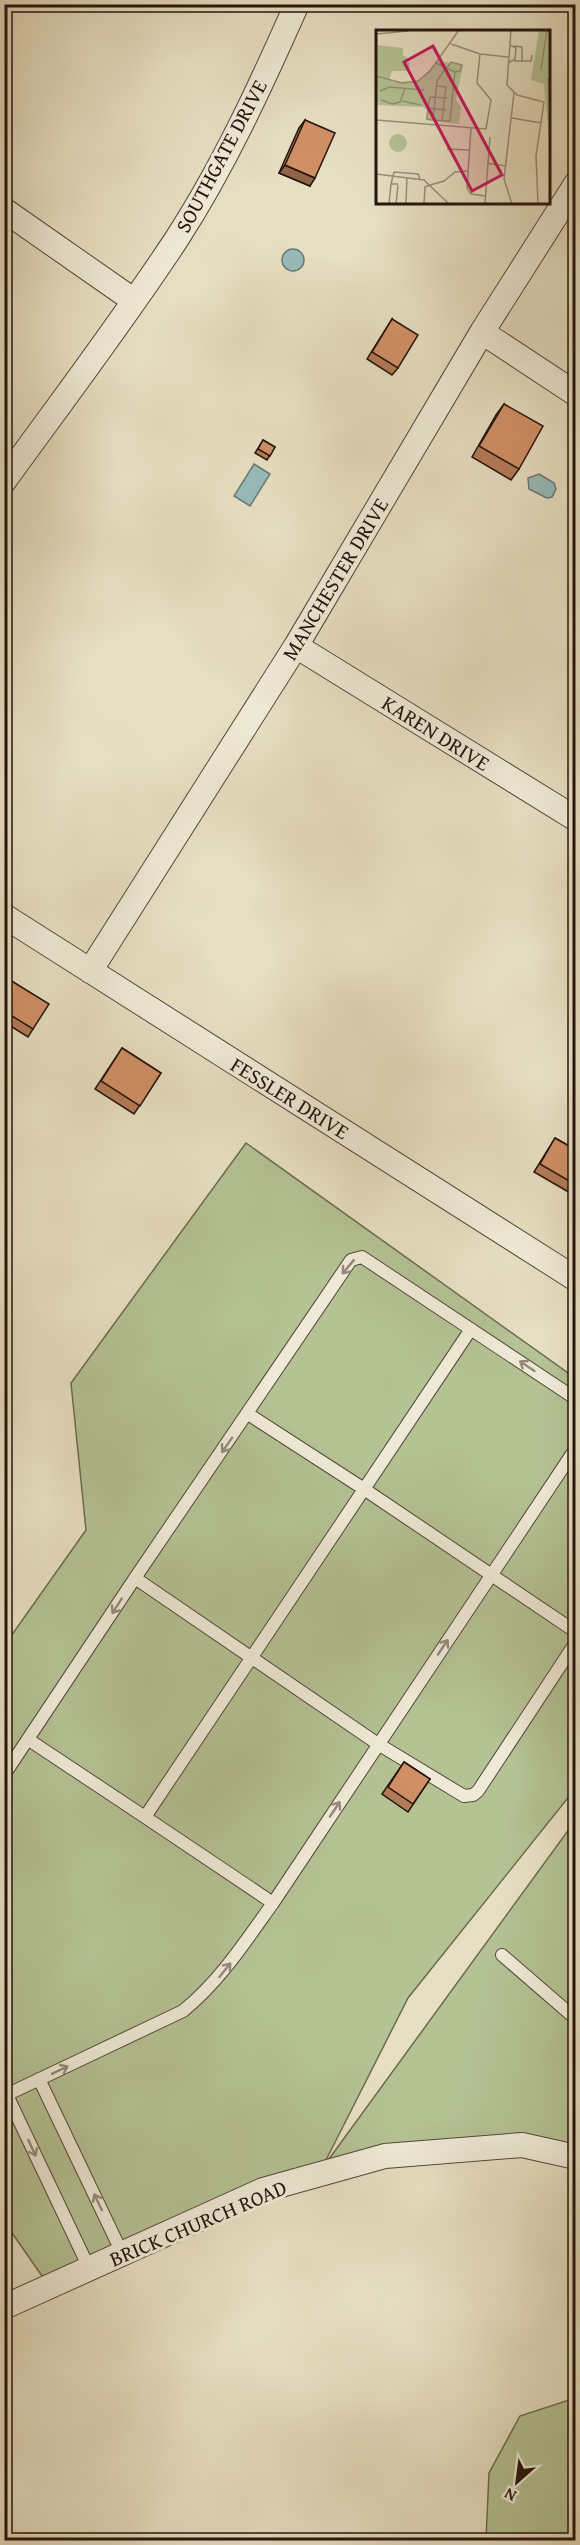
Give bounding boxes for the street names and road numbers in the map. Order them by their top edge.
street label: SOUTHGATE DRIVE [168,74,275,238]
street label: MANCHESTER DRIVE [274,492,396,666]
street label: KAREN DRIVE [376,688,496,779]
street label: FESSLER DRIVE [225,1049,356,1147]
street label: BRICK CHURCH ROAD [105,2172,291,2274]

